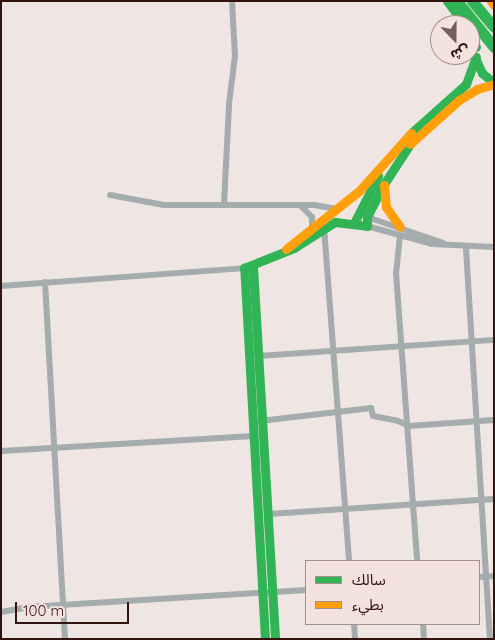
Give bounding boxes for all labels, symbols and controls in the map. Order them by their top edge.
north arrow [430,15,480,65]
text: ش [448,41,473,65]
legend [305,560,480,625]
text: سالك [352,570,386,589]
scale bar [18,592,131,624]
text: بطيء [352,595,384,614]
text: 100 m [23,601,64,620]

